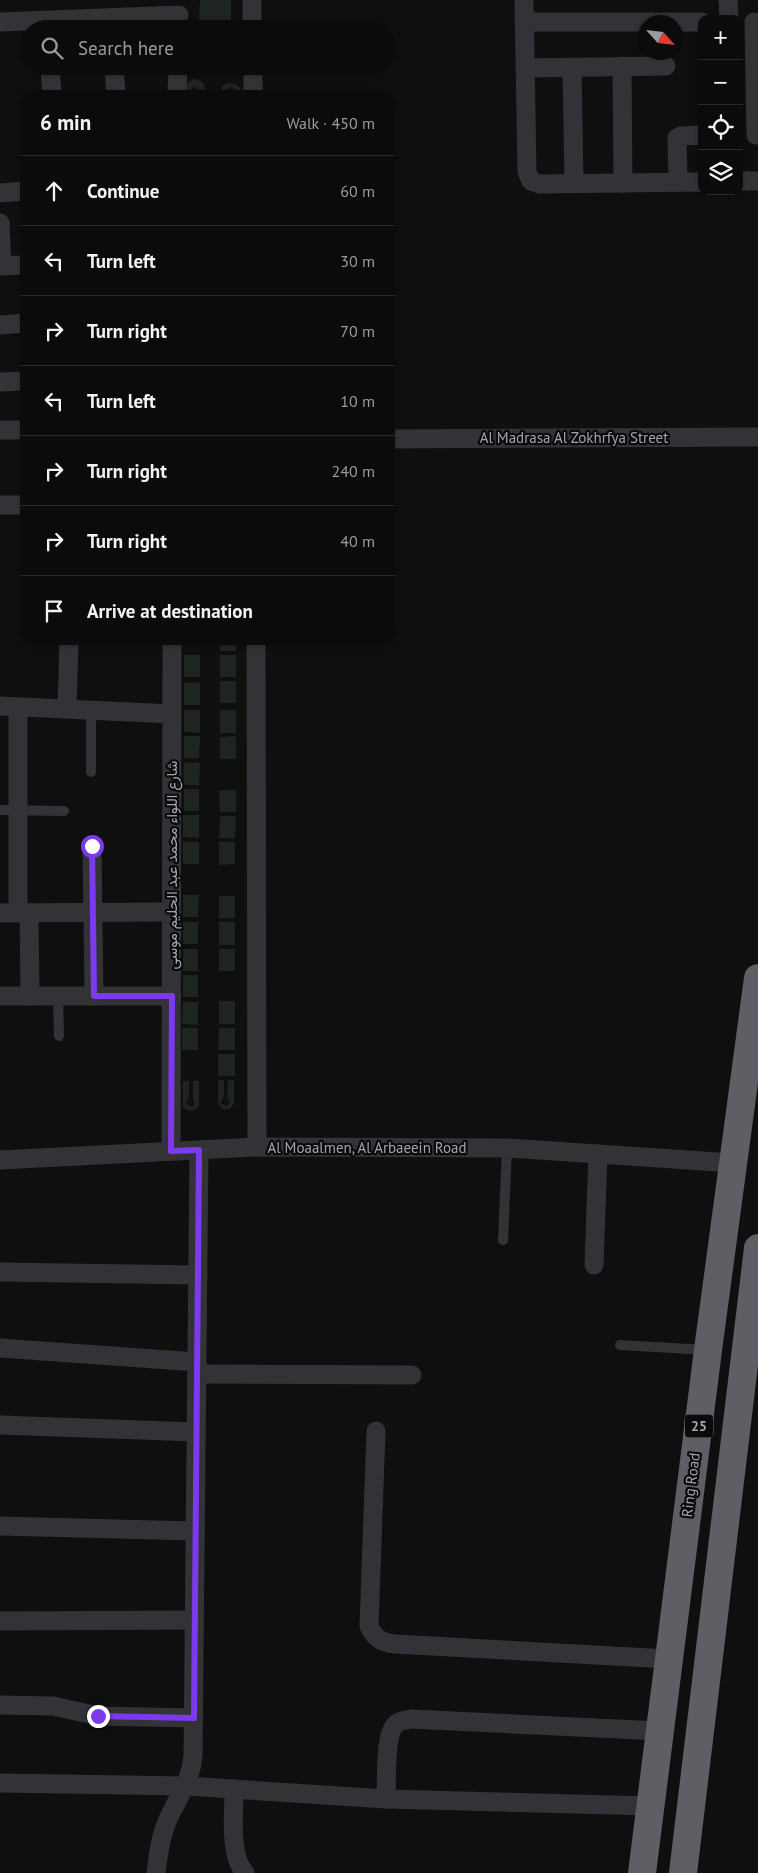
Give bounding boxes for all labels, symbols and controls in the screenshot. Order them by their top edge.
north arrow [638,15,683,60]
map controls [698,15,743,195]
button: + [698,15,743,60]
search box [20,20,395,75]
icon: search [38,34,66,62]
text: Search here [78,36,174,60]
button: − [698,60,743,105]
button: locate [698,105,743,150]
text: 6 min [40,109,91,136]
text: Walk · 450 m [286,113,375,133]
button: layers [698,150,743,195]
icon: ahead [40,177,68,205]
text: Continue [87,179,159,203]
text: 60 m [340,181,375,201]
icon: left [40,247,68,275]
text: Turn left [87,249,156,273]
text: 30 m [340,251,375,271]
icon: right [40,317,68,345]
text: Turn right [87,319,167,343]
text: 70 m [340,321,375,341]
icon: left [40,387,68,415]
text: Turn left [87,389,156,413]
text: 10 m [340,391,375,411]
street label: Al Madrasa Al Zokhrfya Street [480,428,668,447]
icon: right [40,457,68,485]
text: Turn right [87,459,167,483]
text: 240 m [332,461,375,481]
icon: right [40,527,68,555]
text: Turn right [87,529,167,553]
text: 40 m [340,531,375,551]
icon: arrive [40,597,68,625]
text: Arrive at destination [87,599,253,623]
street label: شارع اللواء محمد عبد الحليم موسى [162,760,183,969]
route start [81,835,104,858]
street label: Al Moaalmen, Al Arbaeein Road [267,1138,467,1157]
road number: 25 [685,1414,713,1438]
street label: Ring Road [677,1452,704,1518]
route end [87,1705,110,1728]

